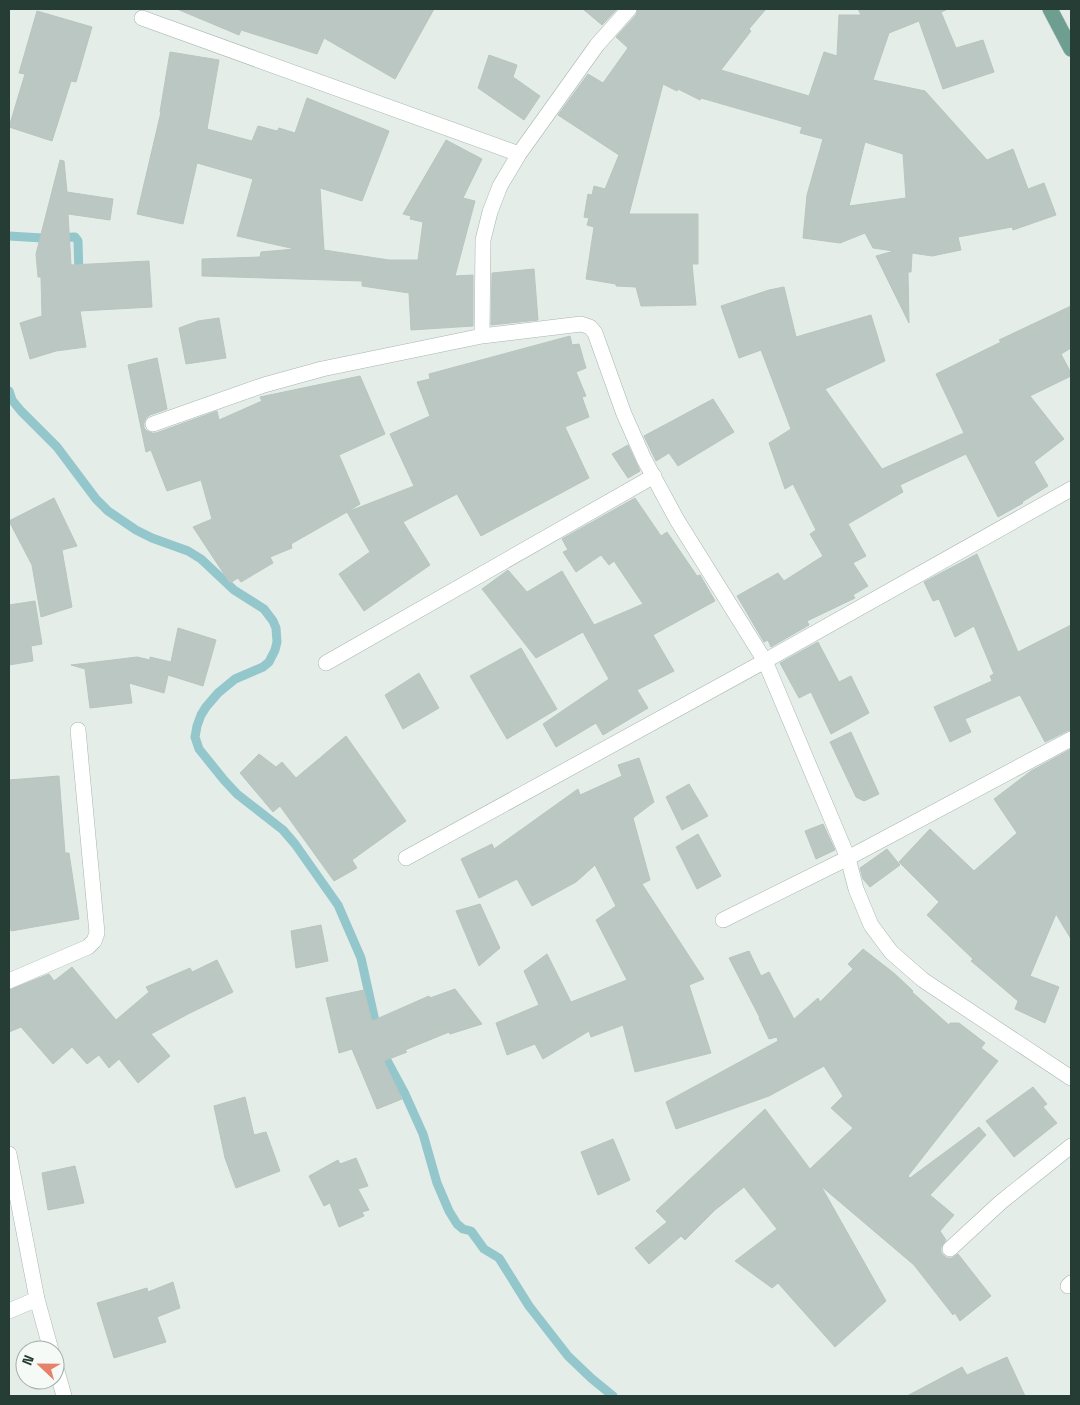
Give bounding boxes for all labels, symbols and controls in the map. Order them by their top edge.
north arrow [15,1340,65,1390]
text: N [18,1352,38,1368]

